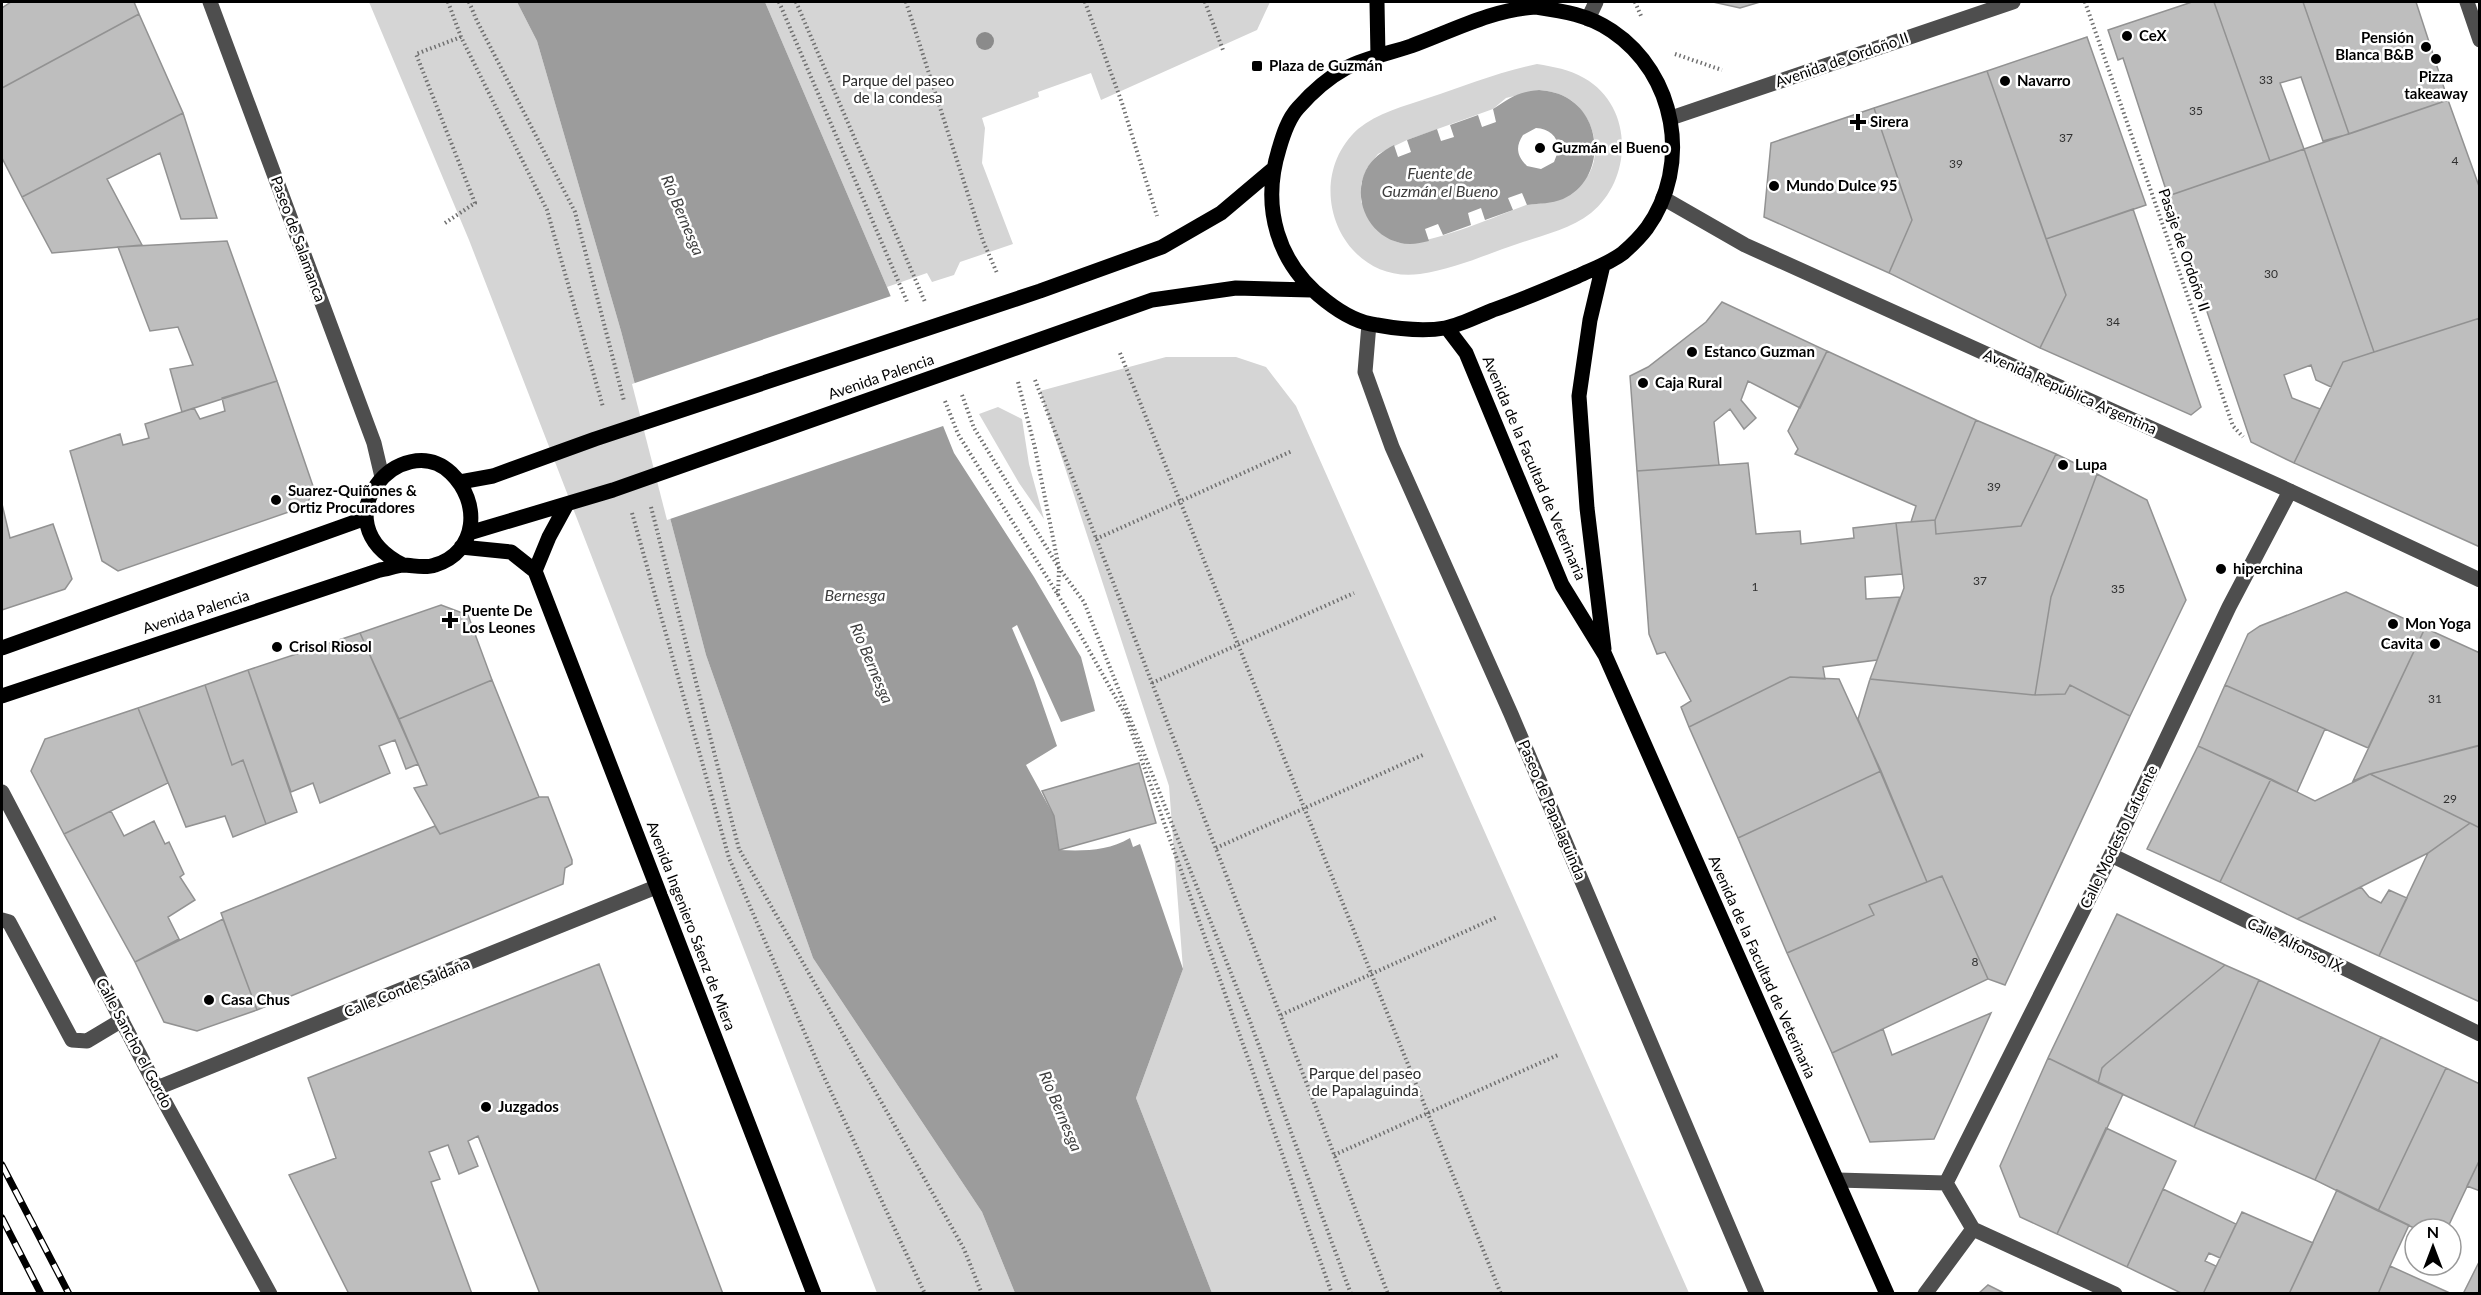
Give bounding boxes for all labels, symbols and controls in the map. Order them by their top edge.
place label: CeX [2139,26,2168,44]
street label: Avenida de Ordoño II [1773,28,1911,90]
place label: Pensión Blanca B&B [2335,28,2414,63]
marker: CeX [2120,29,2134,43]
marker: Pensión Blanca B&B [2419,40,2433,54]
marker: Pizza takeaway [2429,52,2443,66]
place label: Plaza de Guzmán [1269,56,1383,74]
marker: Plaza de Guzmán [1250,59,1264,73]
place label: Pizza takeaway [2404,67,2468,102]
park label: Parque del paseo de la condesa [842,71,954,106]
place label: Navarro [2017,71,2071,89]
house number: 33 [2259,72,2273,87]
marker: Navarro [1998,74,2012,88]
house number: 35 [2189,103,2203,118]
place label: Sirera [1870,112,1909,130]
marker: Sirera [1851,115,1865,129]
house number: 37 [2059,130,2073,145]
place label: Guzmán el Bueno [1552,138,1669,156]
marker: Guzmán el Bueno [1533,141,1547,155]
house number: 4 [2452,153,2459,168]
house number: 39 [1949,156,1963,171]
water label: Fuente de Guzmán el Bueno [1382,163,1498,200]
water label: Río Bernesga [658,172,709,258]
street label: Paseo de Salamanca [268,173,330,304]
place label: Mundo Dulce 95 [1786,176,1897,194]
marker: Mundo Dulce 95 [1767,179,1781,193]
street label: Pasaje de Ordoño II [2155,186,2214,313]
house number: 30 [2264,266,2278,281]
house number: 34 [2106,314,2120,329]
place label: Estanco Guzman [1704,342,1815,360]
marker: Estanco Guzman [1685,345,1699,359]
street label: Avenida República Argentina [1981,345,2160,438]
street label: Avenida Palencia [825,349,936,403]
street label: Avenida de la Facultad de Veterinaria [1479,353,1590,582]
place label: Caja Rural [1655,373,1722,391]
marker: Caja Rural [1636,376,1650,390]
place label: Lupa [2075,455,2107,473]
marker: Lupa [2056,458,2070,472]
house number: 39 [1987,479,2001,494]
place label: Suarez-Quiñones & Ortiz Procuradores [288,481,417,516]
marker: Suarez-Quiñones & Ortiz Procuradores [269,493,283,507]
place label: hiperchina [2233,559,2303,577]
marker: hiperchina [2214,562,2228,576]
house number: 37 [1973,573,1987,588]
house number: 1 [1752,579,1759,594]
house number: 35 [2111,581,2125,596]
street label: Avenida Palencia [140,585,251,637]
water label: Bernesga [825,585,885,604]
place label: Puente De Los Leones [462,601,536,636]
marker: Puente De Los Leones [443,613,457,627]
place label: Mon Yoga [2405,614,2471,632]
marker: Mon Yoga [2386,617,2400,631]
water label: Río Bernesga [847,620,898,706]
place label: Cavita [2381,634,2423,652]
place label: Crisol Riosol [289,637,372,655]
marker: Cavita [2428,637,2442,651]
marker: Crisol Riosol [270,640,284,654]
house number: 31 [2428,691,2442,706]
street label: Paseo de Papalaguinda [1515,737,1591,882]
street label: Calle Modesto Lafuente [2076,762,2161,911]
house number: 29 [2443,791,2457,806]
street label: Avenida Ingeniero Sáenz de Miera [644,818,740,1033]
street label: Avenida de la Facultad de Veterinaria [1706,852,1820,1081]
street label: Calle Alfonso IX [2245,913,2346,975]
street label: Calle Conde Saldaña [341,954,472,1021]
house number: 8 [1972,954,1979,969]
street label: Calle Sancho el Gordo [93,974,177,1111]
place label: Casa Chus [221,990,290,1008]
marker: Casa Chus [202,993,216,1007]
park label: Parque del paseo de Papalaguinda [1309,1064,1421,1099]
water label: Río Bernesga [1036,1068,1087,1154]
place label: Juzgados [498,1097,559,1115]
marker: Juzgados [479,1100,493,1114]
north arrow [2403,1217,2463,1277]
text: N [2427,1222,2439,1241]

